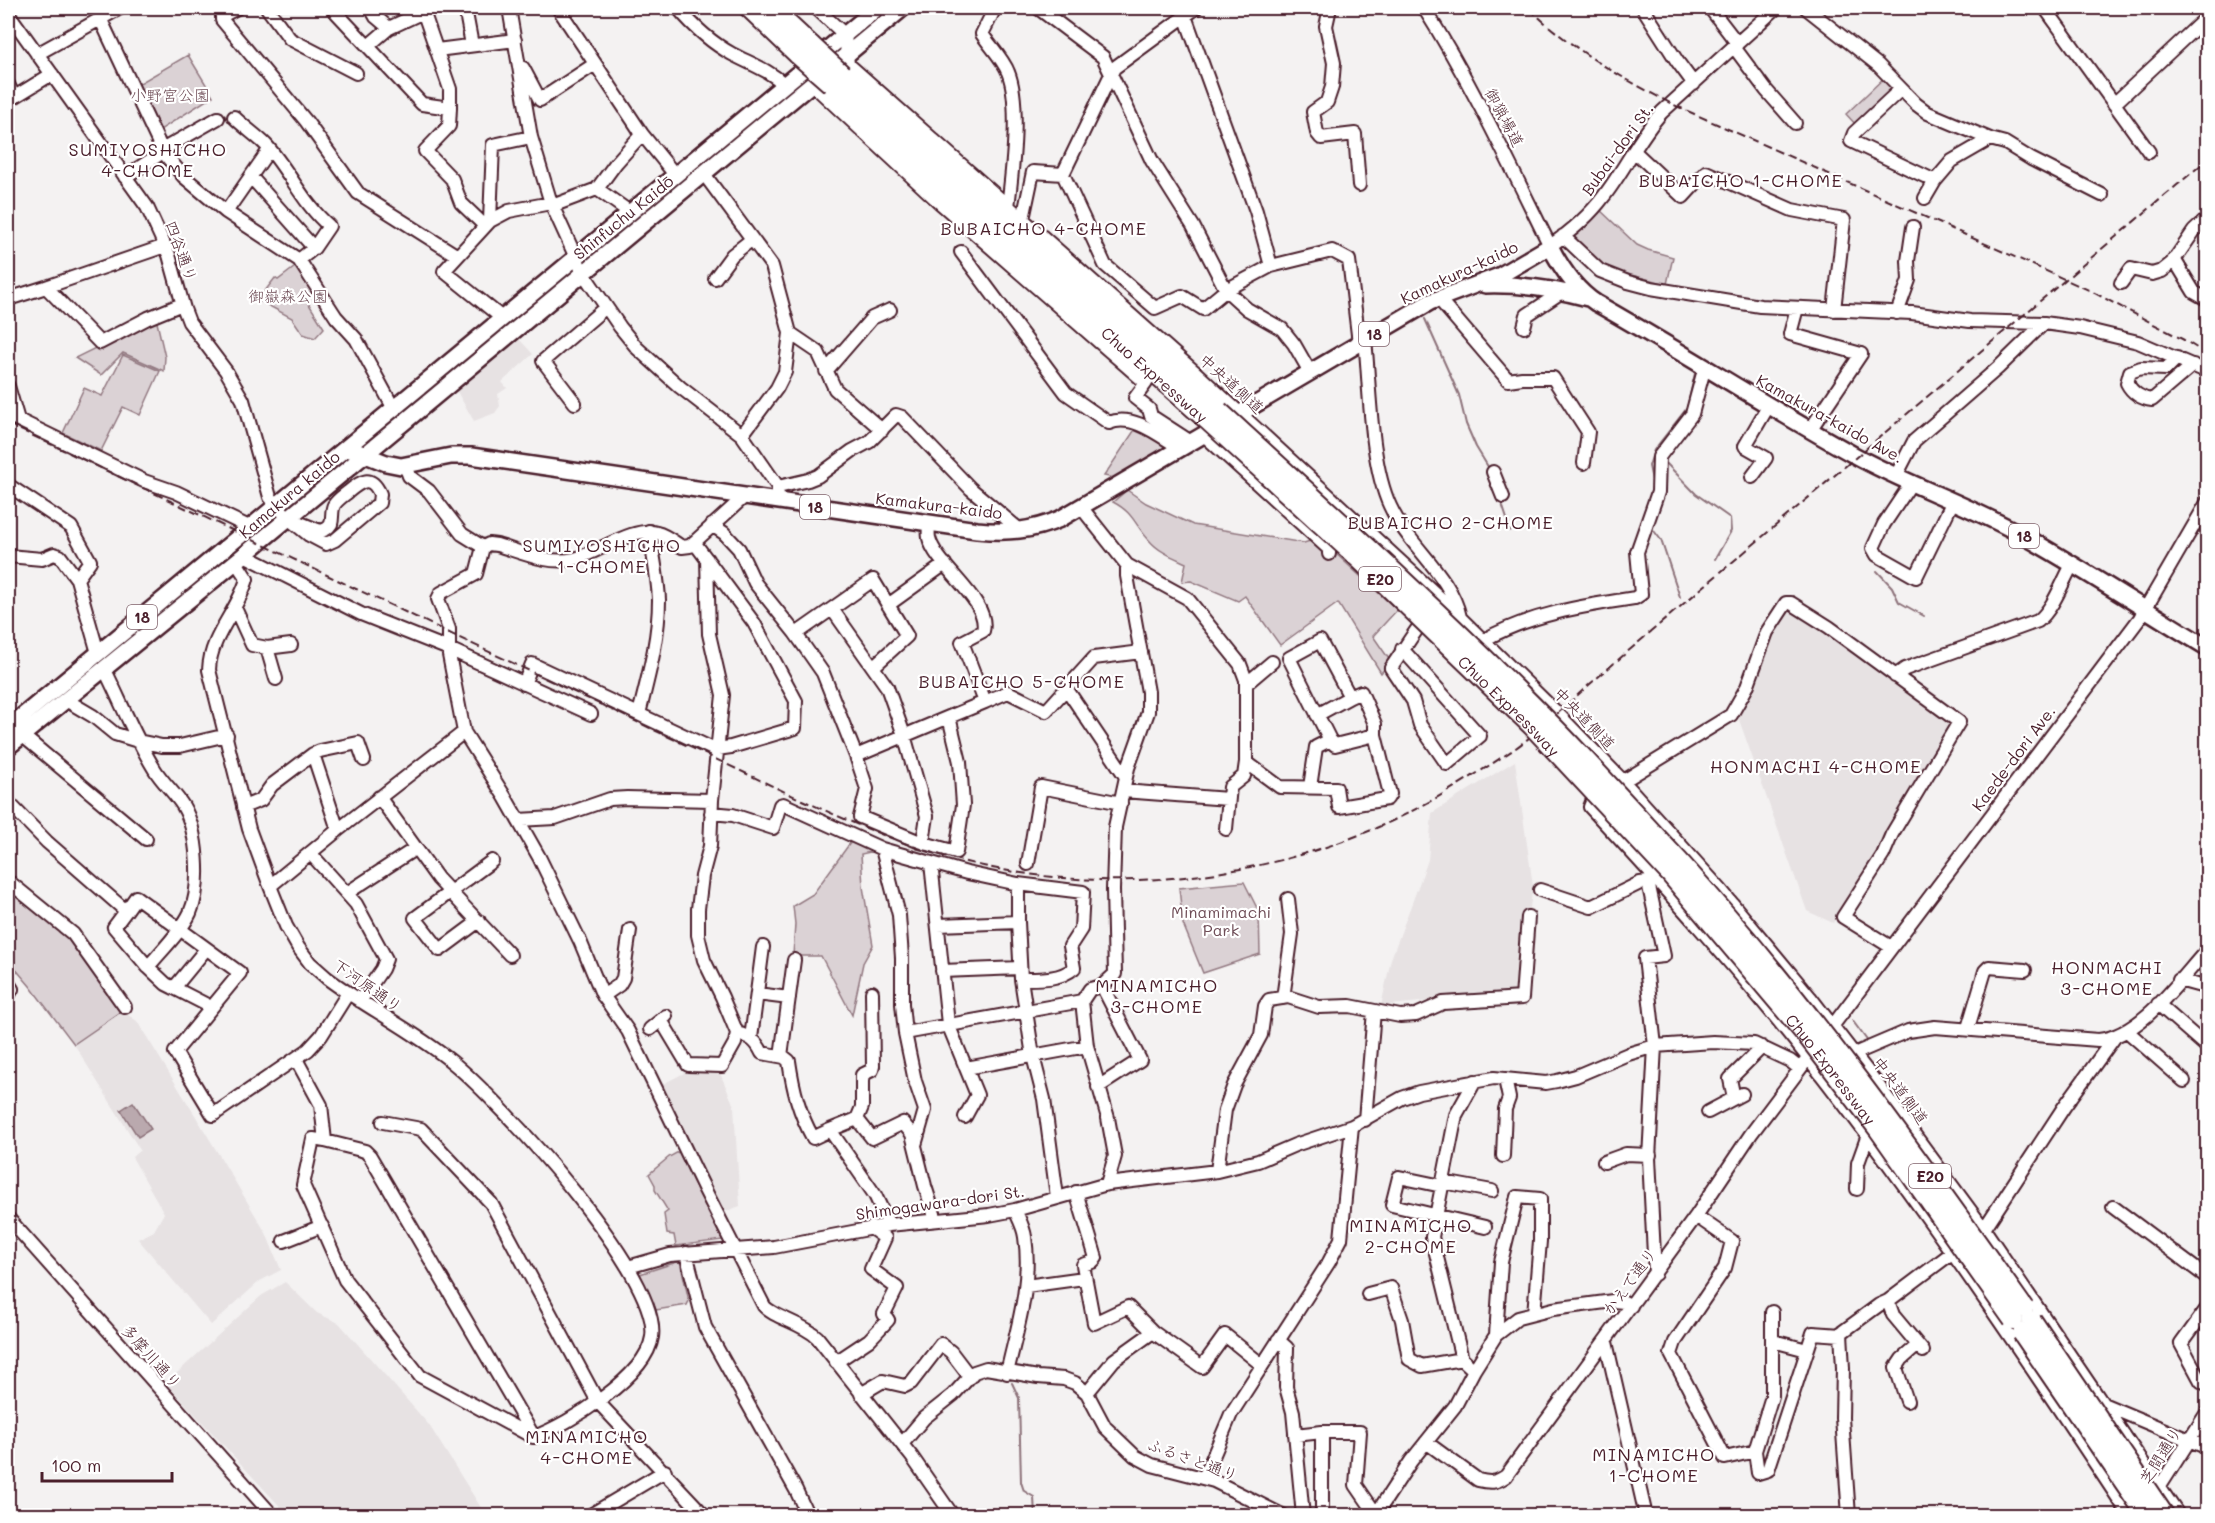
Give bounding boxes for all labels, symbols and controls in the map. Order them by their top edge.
park label: 小野宮公園 [130,84,210,105]
street label: 御猟場道 [1481,84,1529,150]
street label: Bubai-dori St. [1576,99,1658,199]
district label: SUMIYOSHICHO 4-CHOME [68,137,228,182]
district label: BUBAICHO 1-CHOME [1639,168,1843,192]
street label: Shinfuchu Kaidō [568,170,678,264]
district label: BUBAICHO 4-CHOME [940,216,1148,240]
street label: 四谷通り [161,217,203,285]
street label: Kamakura-kaido [1397,236,1521,308]
park label: 御嶽森公園 [248,285,328,306]
street label: Chuo Expressway [1097,321,1213,427]
road number: 18 [1359,322,1389,346]
street label: 中央道側道 [1195,348,1269,418]
street label: Kamakura-kaido Ave. [1753,369,1907,467]
street label: Kamakura kaido [234,446,344,542]
street label: Kamakura-kaido [874,487,1004,523]
road number: 18 [800,495,830,519]
district label: BUBAICHO 2-CHOME [1348,510,1554,534]
road number: 18 [2009,524,2039,548]
district label: SUMIYOSHICHO 1-CHOME [522,533,682,578]
road number: E20 [1359,567,1401,591]
road number: 18 [127,605,157,629]
street label: Chuo Expressway [1454,650,1565,760]
district label: BUBAICHO 5-CHOME [918,669,1126,693]
street label: 中央道側道 [1550,682,1620,754]
street label: Kaede-dori Ave. [1967,701,2059,815]
district label: HONMACHI 4-CHOME [1710,754,1922,778]
park label: Minamimachi Park [1171,901,1271,940]
street label: 下河原通り [329,953,407,1017]
district label: HONMACHI 3-CHOME [2051,955,2163,1000]
district label: MINAMICHO 3-CHOME [1095,973,1219,1018]
street label: Chuo Expressway [1782,1009,1881,1129]
street label: 中央道側道 [1869,1052,1933,1128]
road number: E20 [1909,1164,1951,1188]
street label: Shimogawara-dori St. [854,1180,1026,1224]
district label: MINAMICHO 2-CHOME [1349,1213,1473,1258]
street label: かえで通り [1597,1243,1661,1319]
street label: 多摩川通り [117,1319,187,1393]
street label: 芝間通り [2134,1422,2186,1488]
district label: MINAMICHO 4-CHOME [525,1424,649,1469]
street label: ふるさと通り [1145,1433,1241,1485]
district label: MINAMICHO 1-CHOME [1592,1442,1716,1487]
scale bar [42,1445,172,1483]
text: 100 m [51,1453,101,1477]

